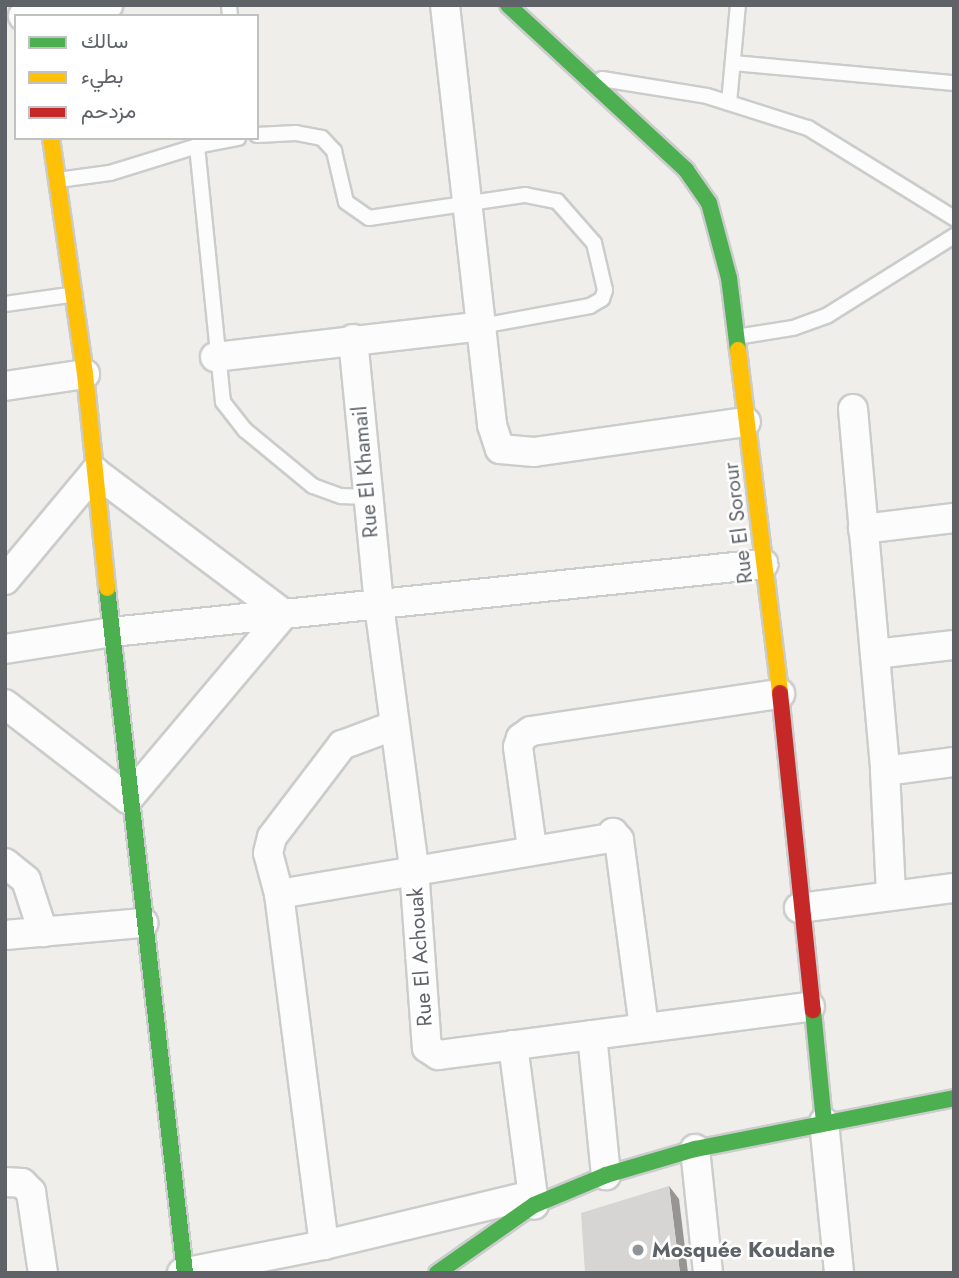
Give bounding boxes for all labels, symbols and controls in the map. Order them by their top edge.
legend [14,14,259,140]
text: سالك [81,26,128,56]
text: بطيء [81,61,124,91]
text: مزدحم [81,96,136,126]
street label: Rue El Khamail [347,405,383,539]
street label: Rue El Sorour [718,461,758,585]
street label: Rue El Achouak [403,887,437,1027]
place label: Mosquée Koudane [652,1237,835,1263]
marker: Mosquée Koudane [630,1242,646,1258]

